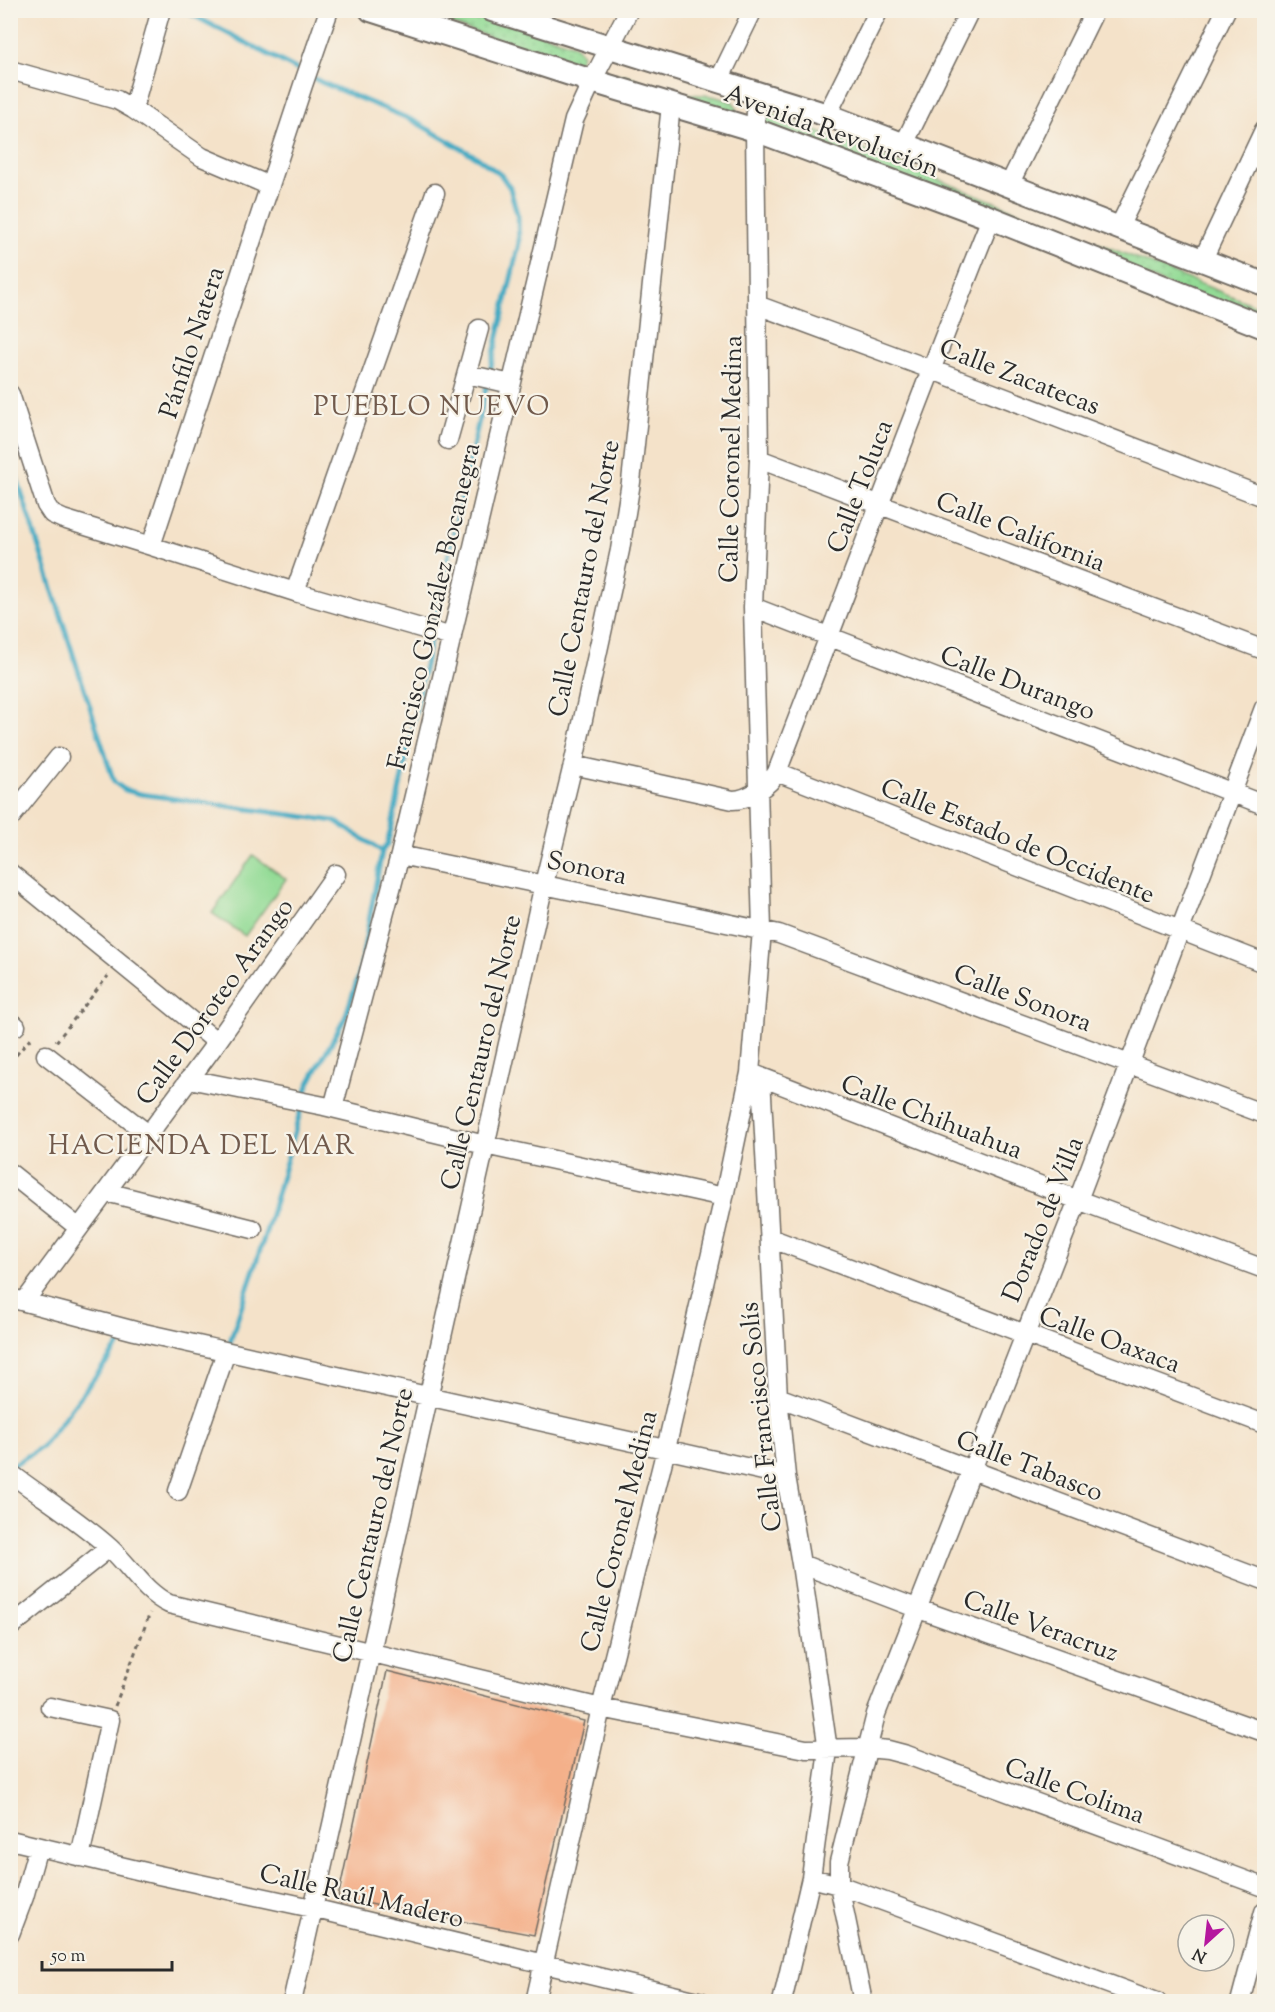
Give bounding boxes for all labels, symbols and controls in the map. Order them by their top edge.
street label: Avenida Revolución [718,76,944,188]
street label: Pánfilo Natera [151,262,235,423]
street label: Calle Zacatecas [933,331,1105,426]
street label: Calle Coronel Medina [712,335,753,583]
district label: PUEBLO NUEVO [313,389,551,428]
street label: Calle Toluca [819,415,904,559]
street label: Calle Centauro del Norte [540,437,630,720]
street label: Francisco González Bocanegra [380,439,491,774]
street label: Calle California [930,484,1110,583]
street label: Calle Durango [934,638,1100,731]
street label: Calle Estado de Occidente [874,770,1160,914]
street label: Sonora [543,843,630,896]
street label: Calle Doroteo Arango [128,891,304,1114]
street label: Calle Centauro del Norte [433,911,532,1194]
street label: Calle Sonora [948,956,1097,1043]
street label: Calle Chihuahua [835,1067,1027,1170]
district label: HACIENDA DEL MAR [48,1128,356,1167]
street label: Dorado de Villa [994,1132,1094,1308]
street label: Calle Oaxaca [1033,1299,1185,1384]
street label: Calle Francisco Solís [732,1300,793,1533]
street label: Calle Centauro del Norte [325,1384,424,1667]
street label: Calle Coronel Medina [572,1407,668,1656]
street label: Calle Tabasco [950,1422,1108,1512]
street label: Calle Veracruz [957,1582,1123,1673]
street label: Calle Colima [999,1750,1150,1835]
street label: Calle Raúl Madero [256,1856,467,1939]
north arrow [1176,1913,1236,1973]
scale bar [42,1934,172,1972]
text: N [1189,1941,1211,1967]
text: 50 m [50,1944,86,1970]

